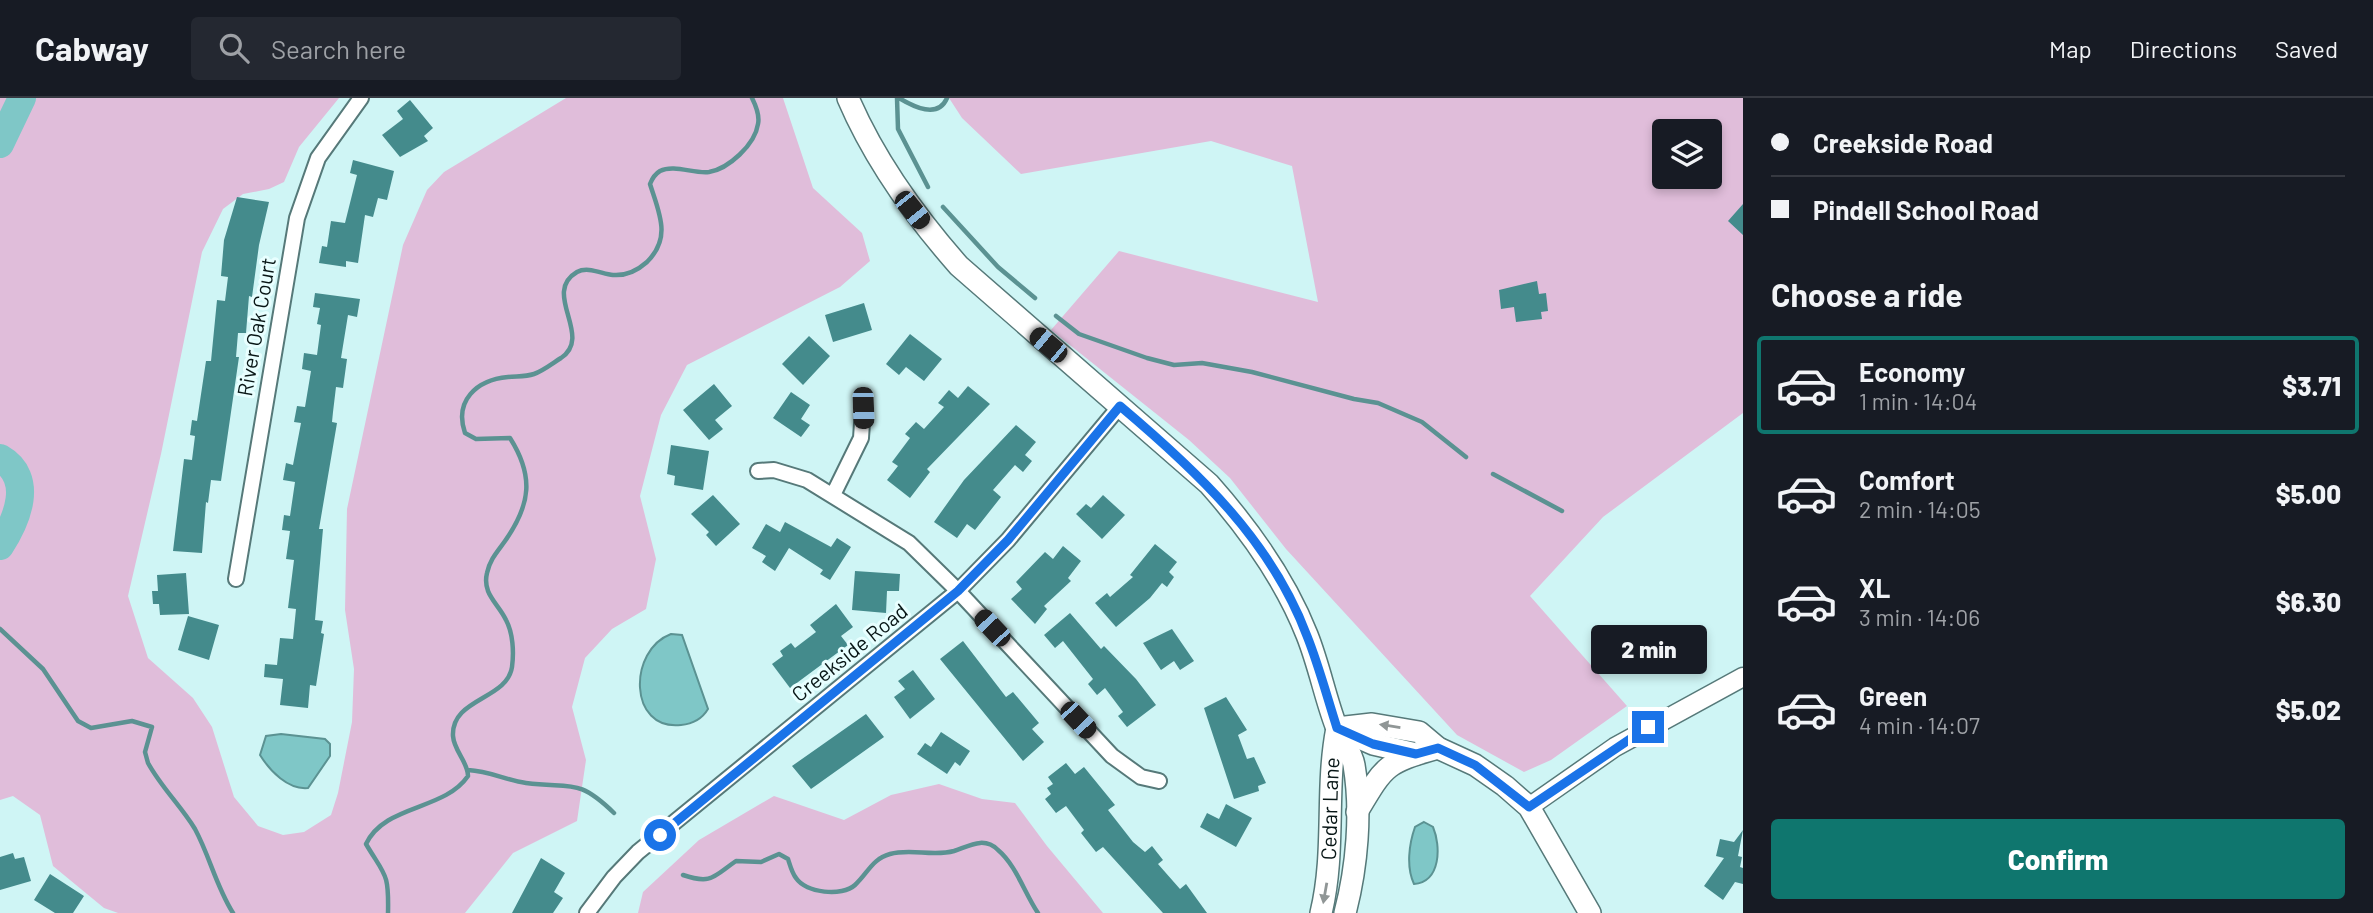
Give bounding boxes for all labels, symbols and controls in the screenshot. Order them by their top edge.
search box [191,17,681,80]
text: Cabway [35,28,149,68]
icon: search [215,29,253,67]
text: Search here [271,33,406,64]
text: Map [2049,34,2092,63]
text: Directions [2130,34,2237,63]
text: Saved [2275,34,2338,63]
map controls [1652,119,1722,189]
button: layers [1652,119,1722,189]
text: Creekside Road [1813,127,1993,158]
car [891,187,934,233]
text: Pindell School Road [1813,194,2039,225]
street label: River Oak Court [231,256,280,398]
text: Choose a ride [1771,275,1963,313]
car [1026,323,1071,367]
icon: car [1775,354,1838,417]
text: Economy [1859,356,1965,387]
text: $3.71 [2282,370,2341,401]
car [852,387,875,429]
text: 1 min · 14:04 [1859,387,1977,415]
icon: car [1775,462,1838,525]
text: Comfort [1859,464,1955,495]
text: $5.00 [2276,478,2341,509]
text: 2 min · 14:05 [1859,495,1981,523]
icon: car [1775,570,1838,633]
text: XL [1859,572,1890,603]
text: $6.30 [2276,586,2341,617]
street label: Creekside Road [786,597,912,706]
text: 3 min · 14:06 [1859,603,1980,631]
car [970,605,1015,651]
callout: 2 min [1590,626,1706,674]
text: 2 min [1621,635,1677,663]
icon: car [1775,678,1838,741]
text: Green [1859,680,1927,711]
text: $5.02 [2276,694,2341,725]
car [1056,697,1101,743]
route end [1632,711,1664,743]
text: 4 min · 14:07 [1859,711,1980,739]
one-way arrow [1379,720,1401,731]
street label: Cedar Lane [1315,756,1344,861]
route start [644,819,676,851]
button: Confirm [1771,819,2345,899]
one-way arrow [1319,882,1330,904]

